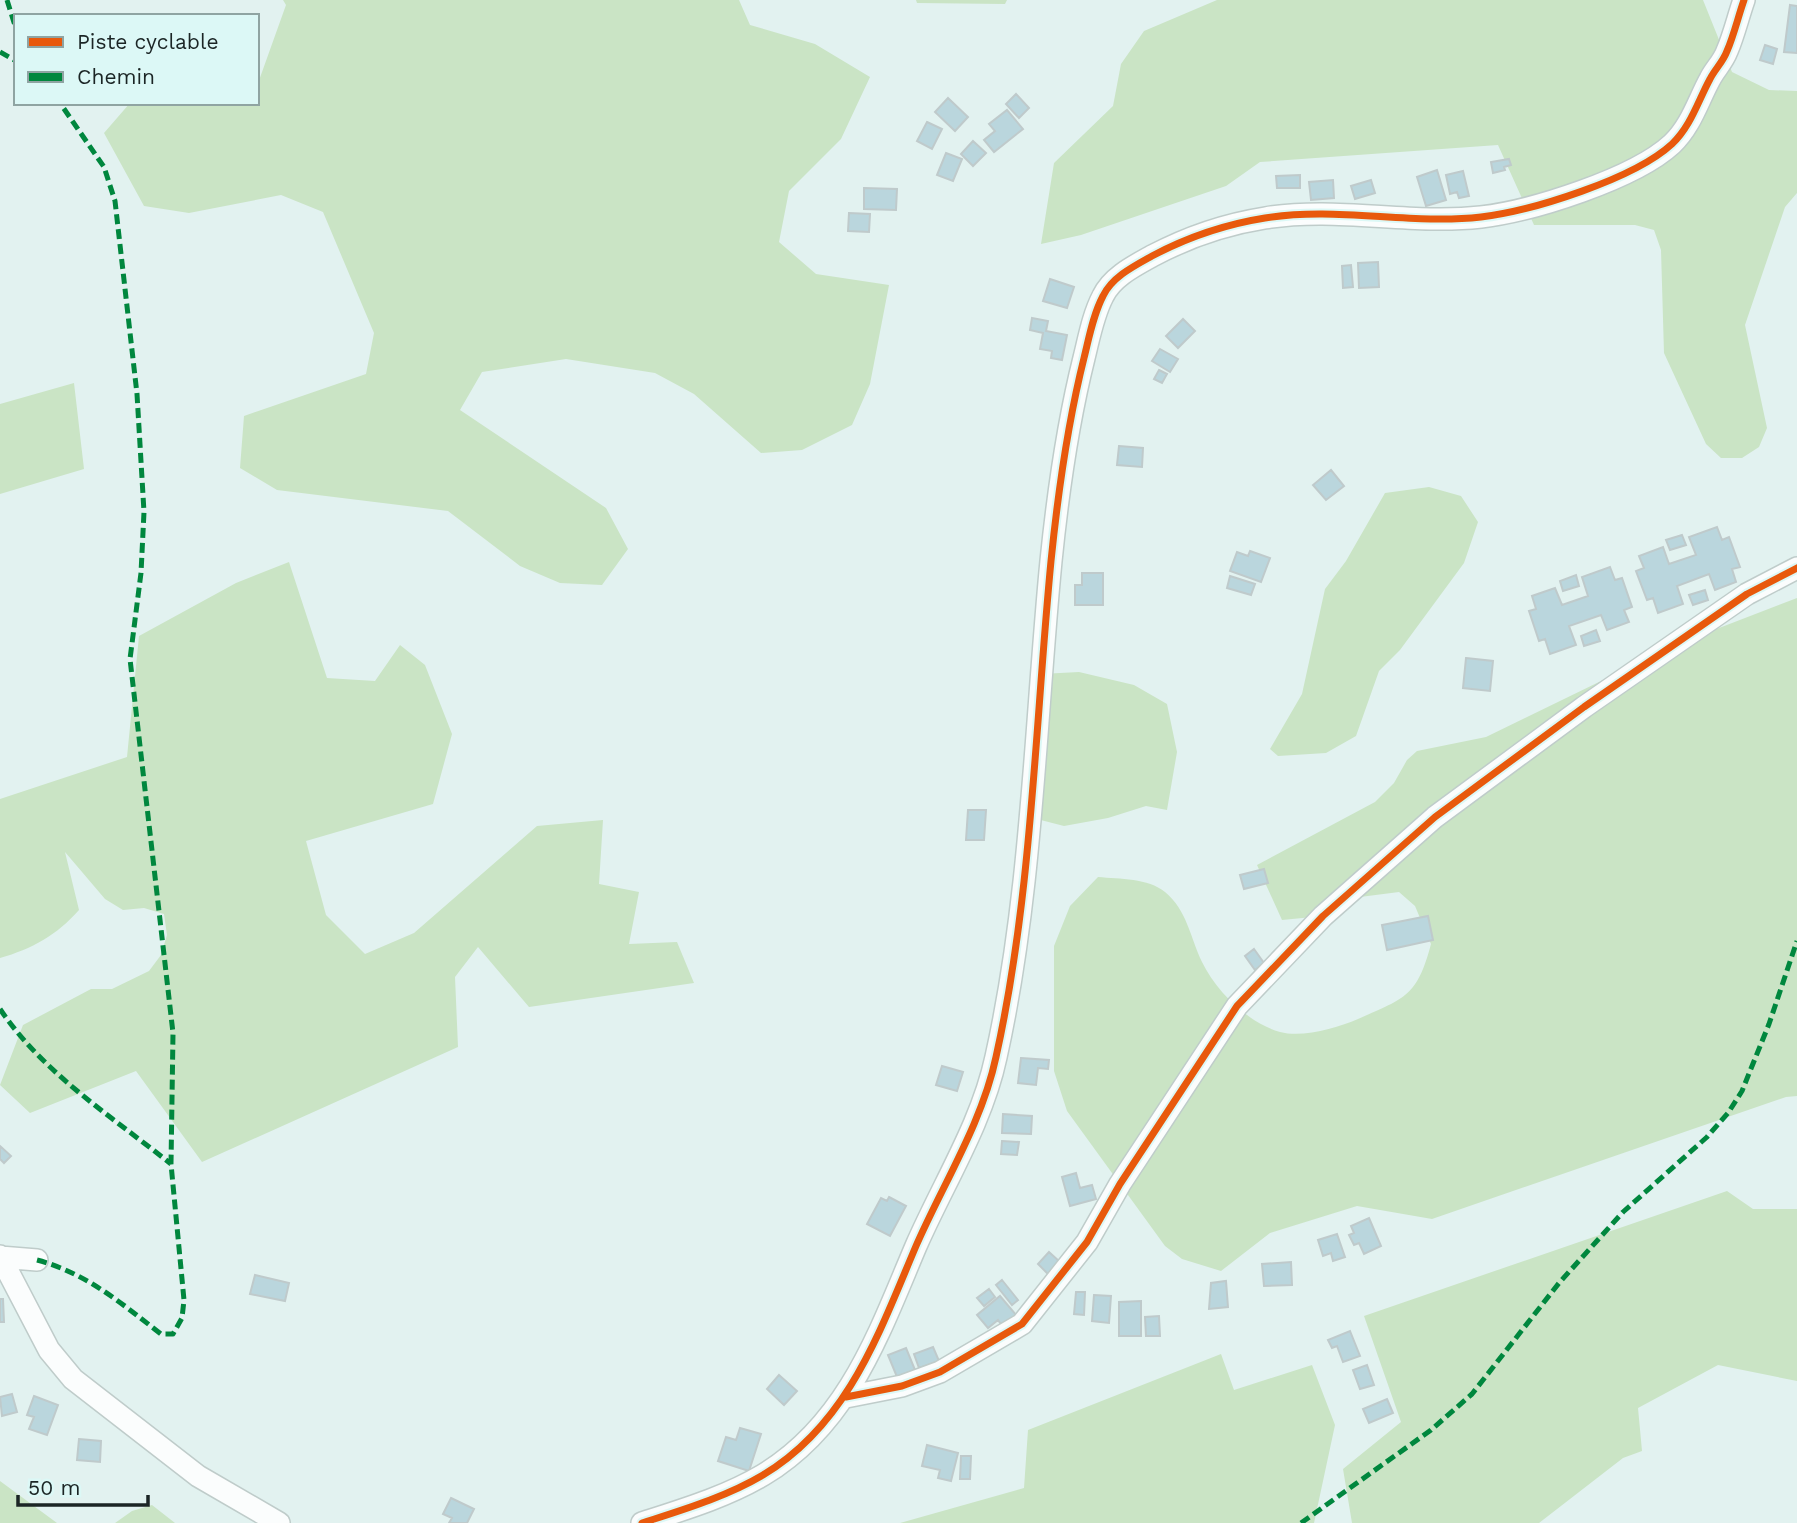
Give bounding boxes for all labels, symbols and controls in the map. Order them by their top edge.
legend [14,14,259,105]
text: Piste cyclable [77,29,219,54]
text: Chemin [77,64,155,89]
scale bar [18,1464,147,1508]
text: 50 m [28,1475,80,1500]

